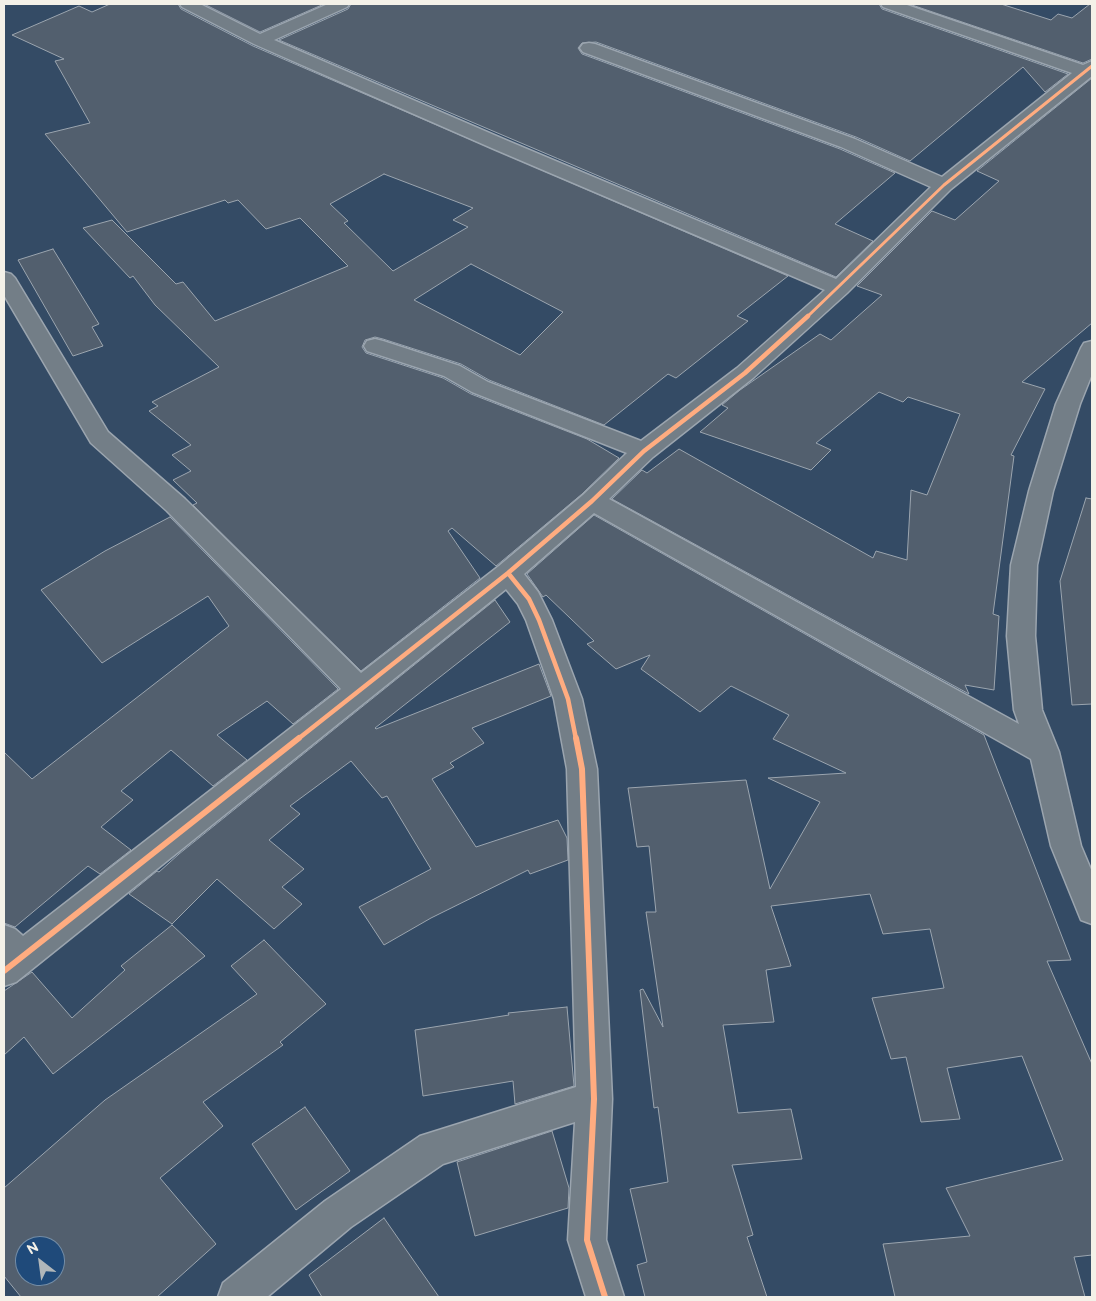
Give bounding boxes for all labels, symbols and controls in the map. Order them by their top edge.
north arrow [15,1236,65,1286]
text: N [24,1238,42,1258]

